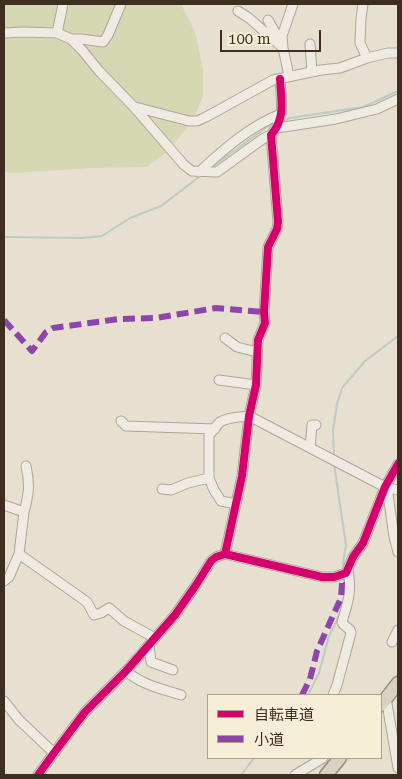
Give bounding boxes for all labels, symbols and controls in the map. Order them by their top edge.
scale bar [222,20,323,52]
text: 100 m [228,30,271,48]
legend [207,694,382,759]
text: 自転車道 [254,706,314,724]
text: 小道 [254,731,284,749]

